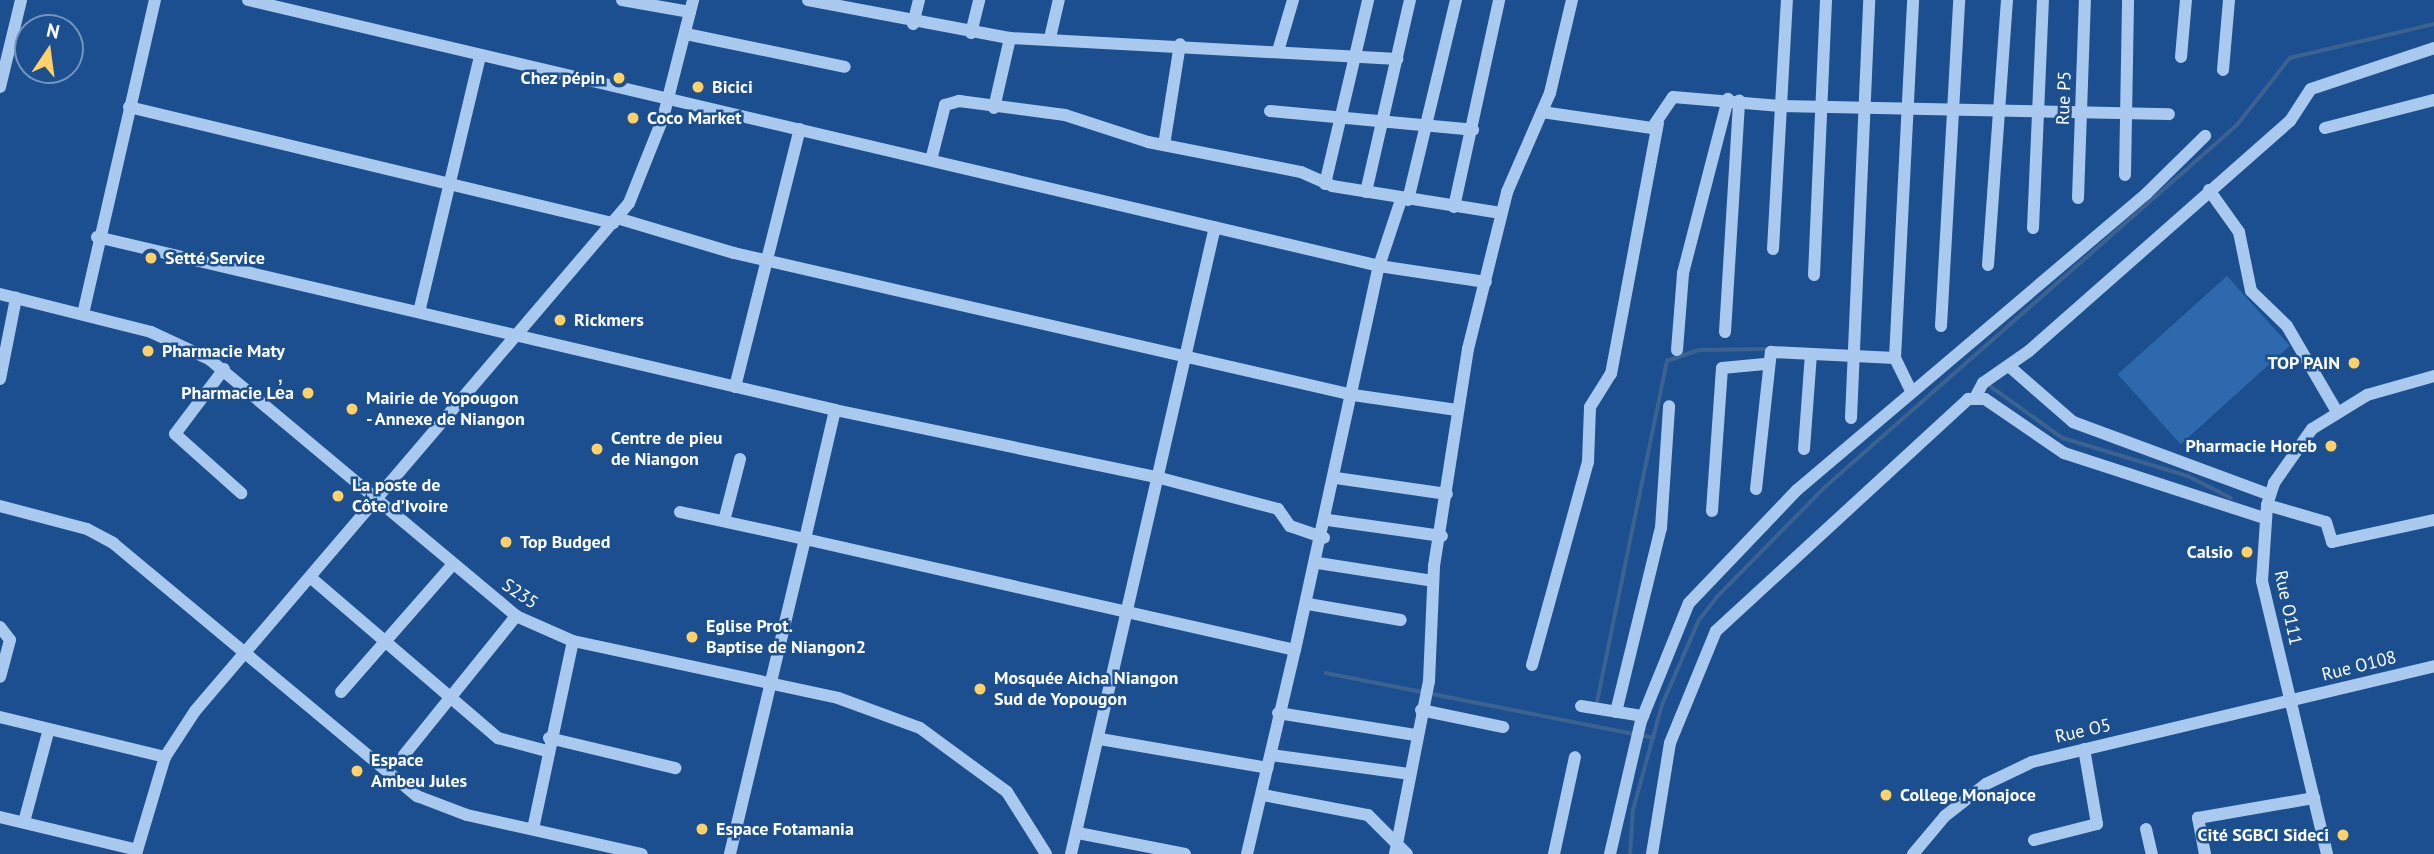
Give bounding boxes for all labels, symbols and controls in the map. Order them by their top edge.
north arrow [14,14,84,84]
text: N [44,17,62,44]
place label: Chez pépin [520,67,605,89]
marker: Chez pépin [611,70,627,86]
street label: Rue P5 [2052,71,2076,125]
place label: Bicici [712,76,753,98]
marker: Bicici [690,79,706,95]
place label: Coco Market [647,107,741,129]
marker: Coco Market [625,110,641,126]
place label: Setté Service [165,247,265,269]
marker: Setté Service [143,250,159,266]
place label: Rickmers [574,309,644,331]
marker: Rickmers [552,312,568,328]
place label: Pharmacie Maty [162,340,285,362]
marker: Pharmacie Maty [140,343,156,359]
place label: TOP PAIN [2267,352,2340,374]
marker: TOP PAIN [2346,355,2362,371]
place label: Pharmacie Le̓a [181,382,294,404]
marker: Pharmacie Le̓a [300,385,316,401]
place label: Mairie de Yopougon - Annexe de Niangon [366,388,527,430]
marker: Mairie de Yopougon - Annexe de Niangon [344,401,360,417]
place label: Centre de pieu de Niangon [611,428,722,471]
place label: Pharmacie Horeb [2185,435,2317,457]
marker: Pharmacie Horeb [2323,438,2339,454]
marker: Centre de pieu de Niangon [589,441,605,457]
place label: La poste de Côte d’Ivoire [352,475,448,518]
marker: La poste de Côte d’Ivoire [330,488,346,504]
place label: Top Budged [520,531,610,553]
marker: Top Budged [498,534,514,550]
place label: Calsio [2187,541,2233,563]
marker: Calsio [2239,544,2255,560]
street label: Rue O111 [2270,569,2306,647]
street label: S235 [498,574,542,614]
place label: Eglise Prot. Baptise de Niangon2 [706,616,866,658]
marker: Eglise Prot. Baptise de Niangon2 [684,629,700,645]
street label: Rue O108 [2320,646,2398,686]
place label: Mosquée Aicha Niangon Sud de Yopougon [994,668,1179,710]
marker: Mosquée Aicha Niangon Sud de Yopougon [972,681,988,697]
street label: Rue O5 [2053,714,2113,748]
place label: Espace Ambeu Jules [371,750,467,792]
marker: Espace Ambeu Jules [349,763,365,779]
place label: College Monajoce [1900,784,2036,806]
marker: College Monajoce [1878,787,1894,803]
place label: Espace Fotamania [716,818,854,840]
marker: Espace Fotamania [694,821,710,837]
place label: Cité SGBCI Sideci [2198,824,2329,846]
marker: Cité SGBCI Sideci [2335,827,2351,843]

